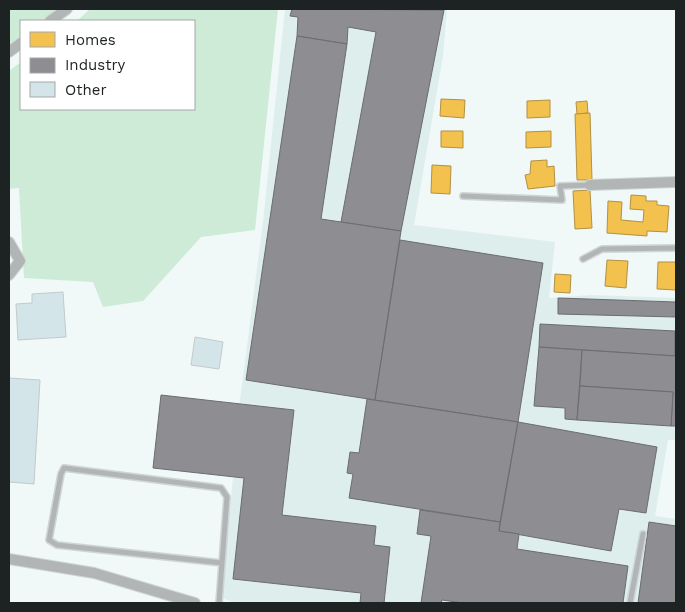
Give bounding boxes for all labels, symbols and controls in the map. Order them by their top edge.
legend [20,20,195,110]
text: Homes [65,31,116,49]
text: Industry [65,56,126,74]
text: Other [65,81,107,99]

